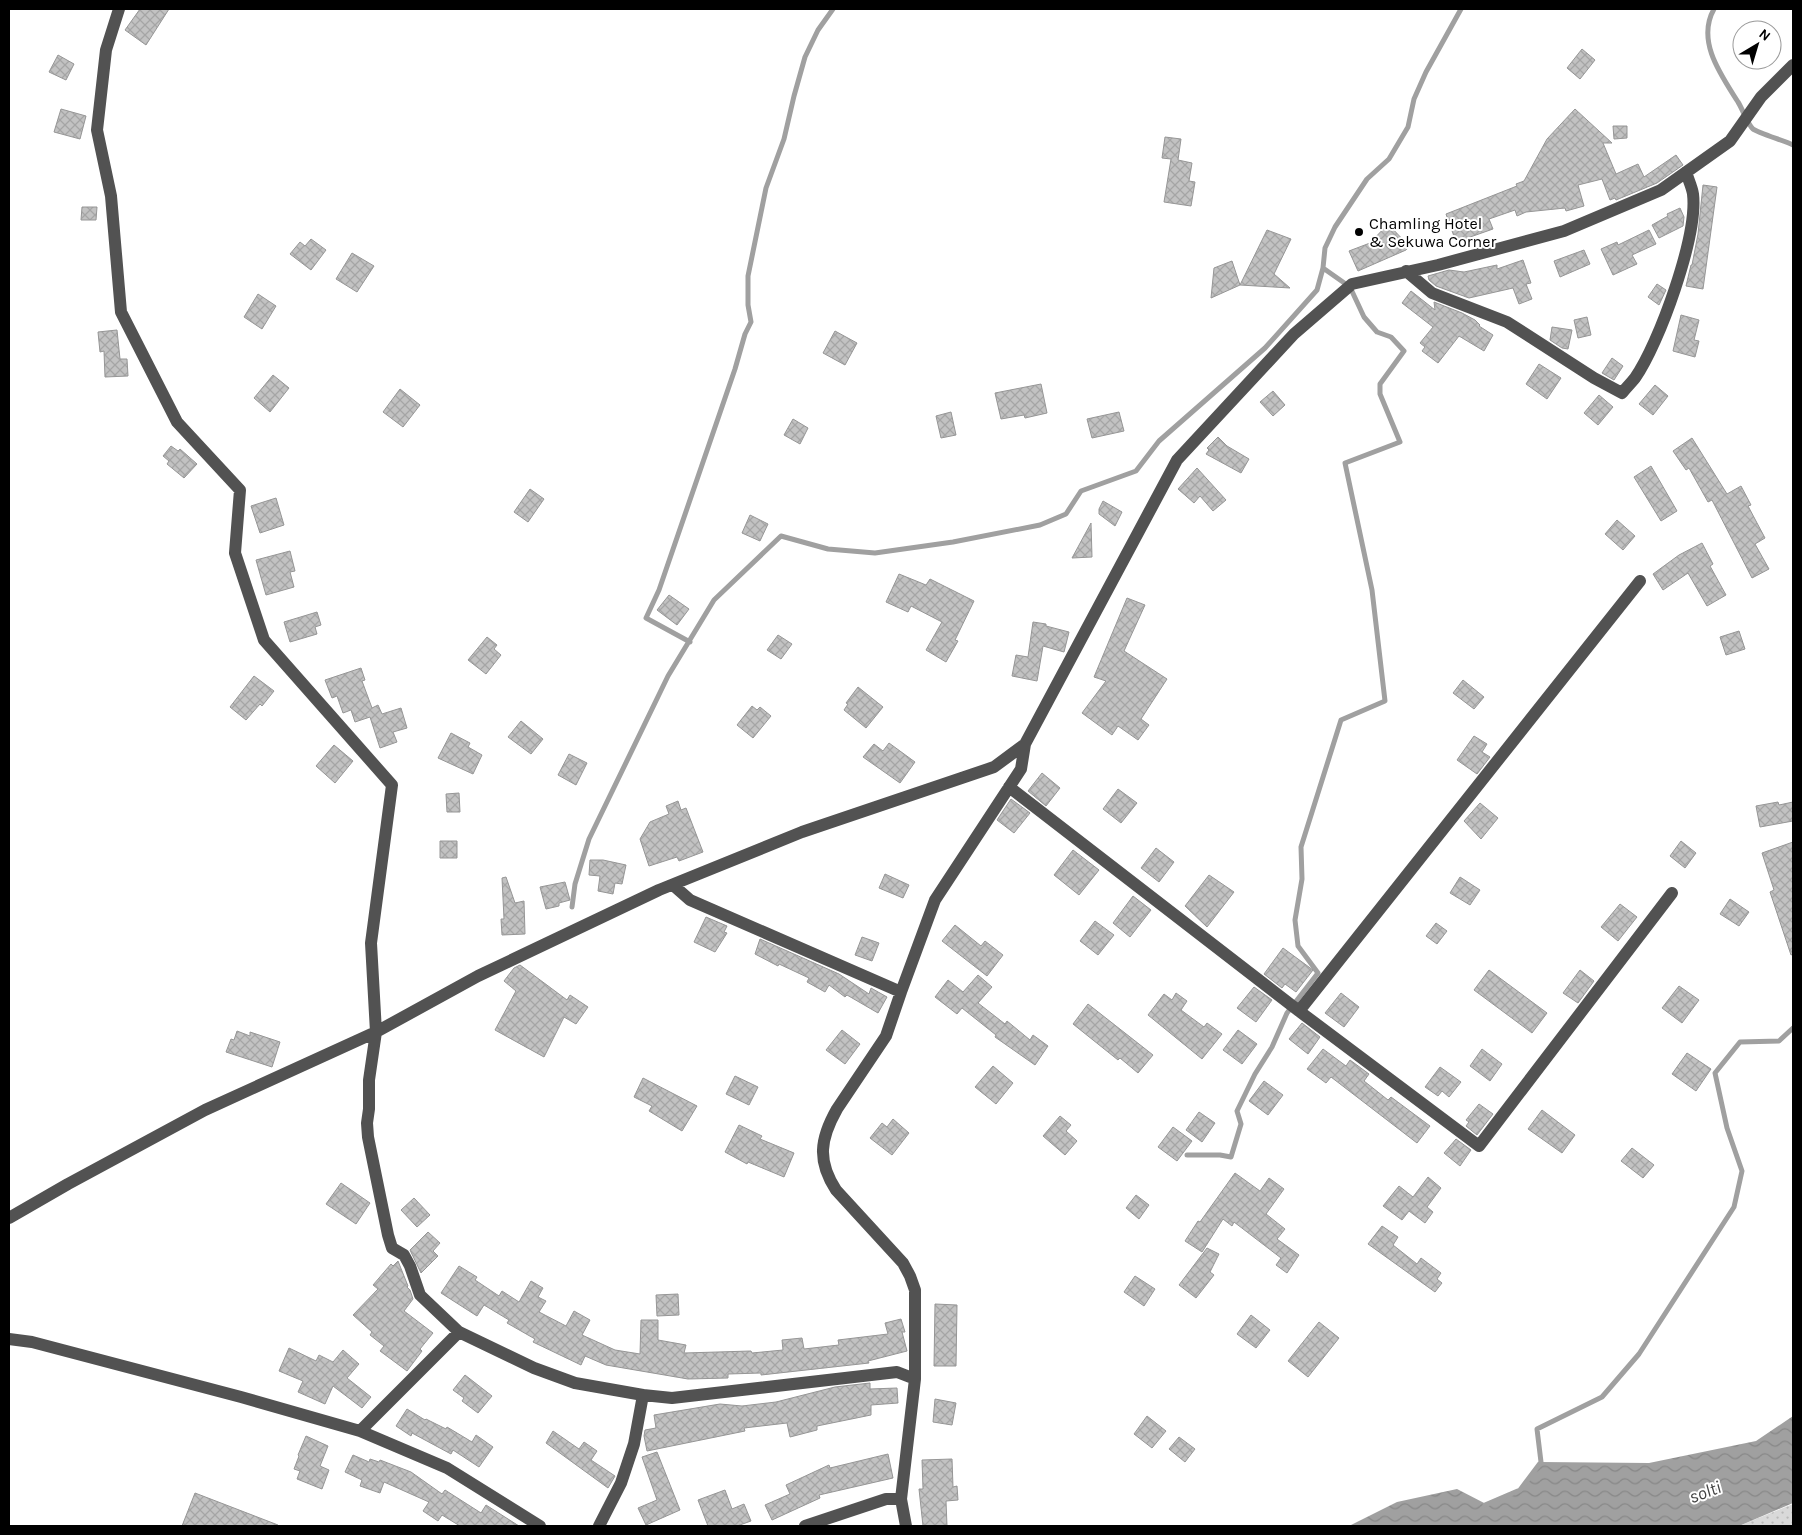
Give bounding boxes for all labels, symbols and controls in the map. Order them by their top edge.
north arrow [1732,20,1782,70]
text: N [1756,25,1774,45]
place label: Chamling Hotel & Sekuwa Corner [1369,214,1496,251]
marker: Chamling Hotel & Sekuwa Corner [1353,226,1365,238]
water label: solti [1686,1476,1724,1508]

